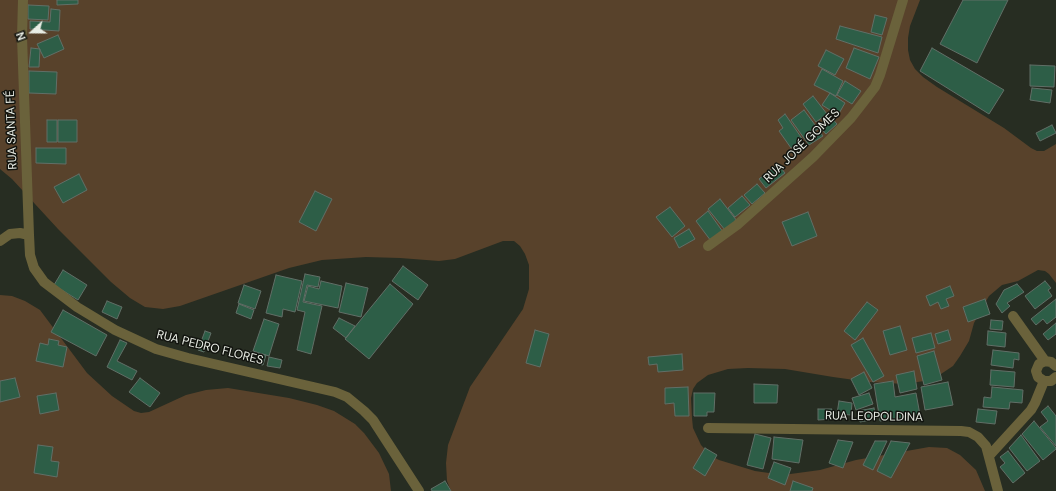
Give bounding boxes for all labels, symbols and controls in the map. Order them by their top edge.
north arrow [12,12,52,52]
text: N [13,30,29,43]
street label: RUA SANTA FÉ [3,90,21,170]
street label: RUA JOSÉ GOMES [761,106,843,186]
street label: RUA PEDRO FLORES [155,328,265,368]
street label: RUA LEOPOLDINA [825,409,923,425]

